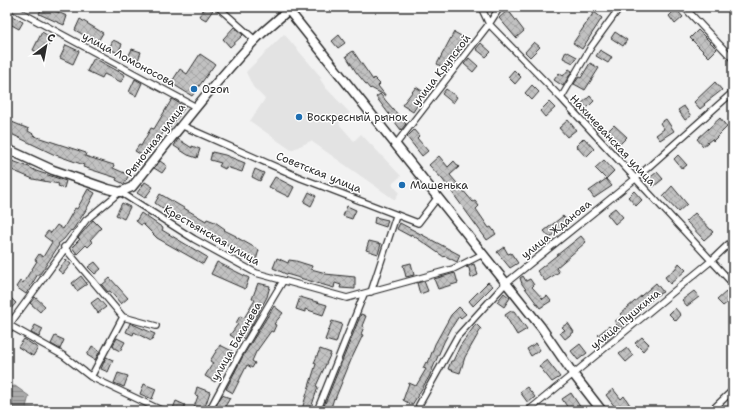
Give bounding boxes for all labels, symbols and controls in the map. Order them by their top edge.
north arrow [26,26,66,66]
street label: улица Ломоносова [79,28,178,90]
text: С [44,30,58,46]
street label: улица Крупской [409,31,474,109]
place label: Ozon [202,82,230,97]
marker: Ozon [189,84,199,94]
street label: Нахичеванская улица [566,92,659,189]
street label: Рыночная улица [122,100,189,180]
place label: Воскресный рынок [307,110,408,125]
marker: Воскресный рынок [294,112,304,122]
street label: Советская улица [274,148,364,197]
place label: Машенька [410,178,468,193]
marker: Машенька [397,180,407,190]
street label: улица Жданова [518,196,595,262]
street label: Крестьянская улица [161,202,263,269]
street label: улица Пушкина [587,286,663,353]
street label: улица Баканева [208,299,265,383]

